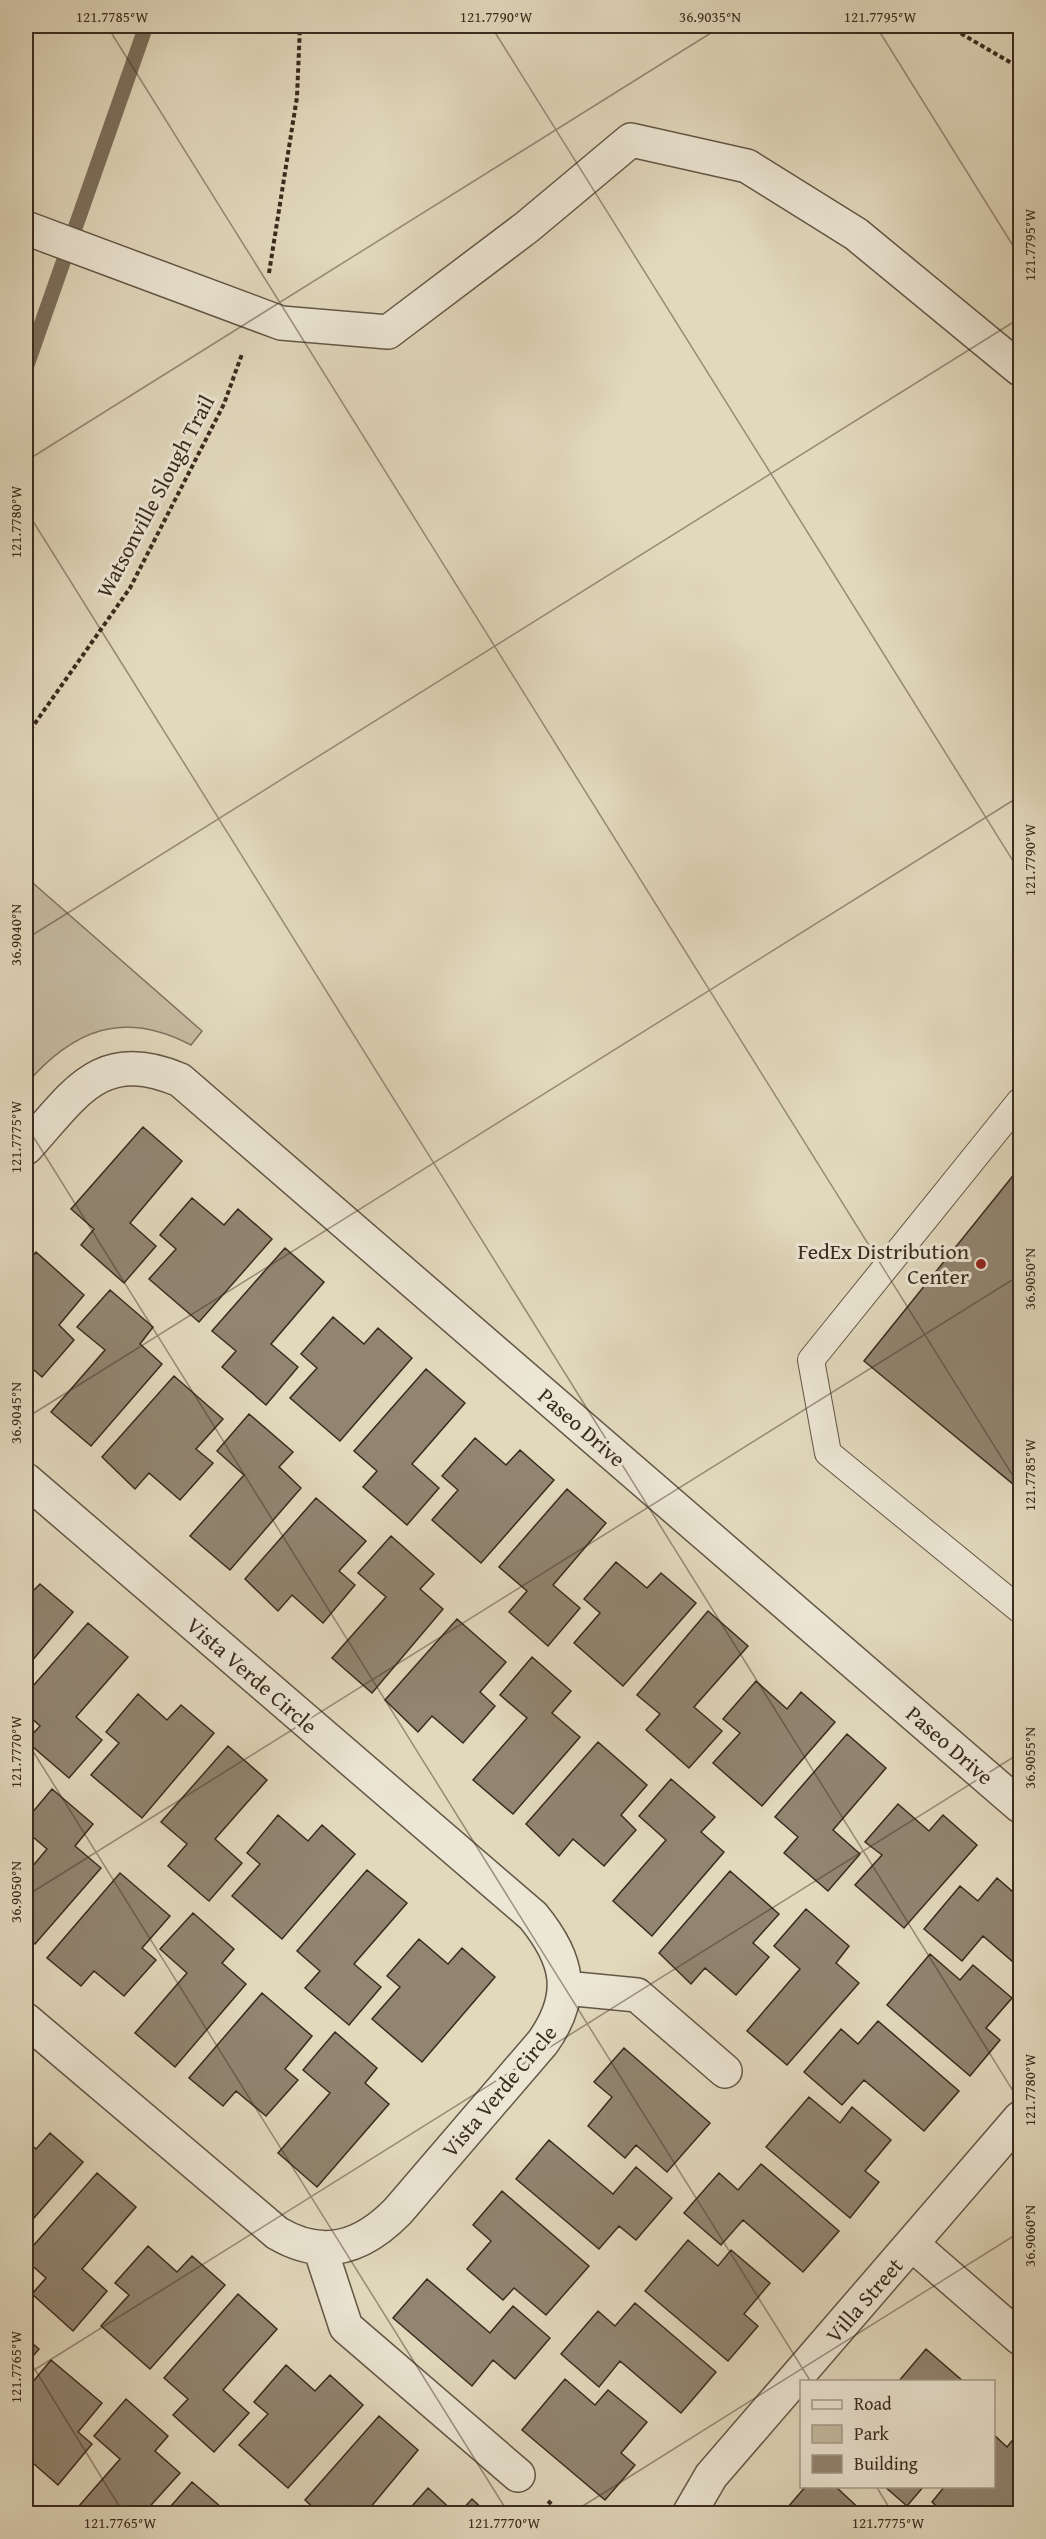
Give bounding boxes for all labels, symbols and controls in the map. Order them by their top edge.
text: 121.7785°W [76,6,148,27]
text: 121.7790°W [460,6,532,27]
text: 36.9035°N [679,6,741,27]
text: 121.7795°W [844,6,916,27]
text: 121.7795°W [1019,209,1040,281]
street label: Watsonville Slough Trail [88,389,222,603]
text: 121.7780°W [5,486,26,558]
text: 121.7790°W [1019,824,1040,896]
text: 36.9040°N [5,904,26,966]
text: 121.7775°W [5,1101,26,1173]
place label: FedEx Distribution Center [798,1235,970,1292]
text: 36.9050°N [1019,1248,1040,1310]
marker: FedEx Distribution Center [974,1257,988,1271]
street label: Paseo Drive [531,1380,633,1474]
text: 36.9045°N [5,1382,26,1444]
text: 121.7785°W [1019,1439,1040,1511]
street label: Vista Verde Circle [179,1609,325,1741]
street label: Paseo Drive [899,1698,1001,1792]
text: 121.7770°W [5,1716,26,1788]
text: 36.9055°N [1019,1727,1040,1789]
text: 36.9050°N [5,1861,26,1923]
street label: Vista Verde Circle [434,2018,564,2164]
text: 121.7780°W [1019,2054,1040,2126]
text: 36.9060°N [1019,2205,1040,2267]
street label: Villa Street [818,2250,910,2350]
text: 121.7765°W [5,2331,26,2403]
legend [800,2380,995,2488]
text: Road [854,2390,892,2417]
text: Park [854,2420,890,2447]
text: Building [854,2450,918,2477]
text: 121.7765°W [84,2512,156,2533]
text: 121.7770°W [468,2512,540,2533]
text: 121.7775°W [852,2512,924,2533]

